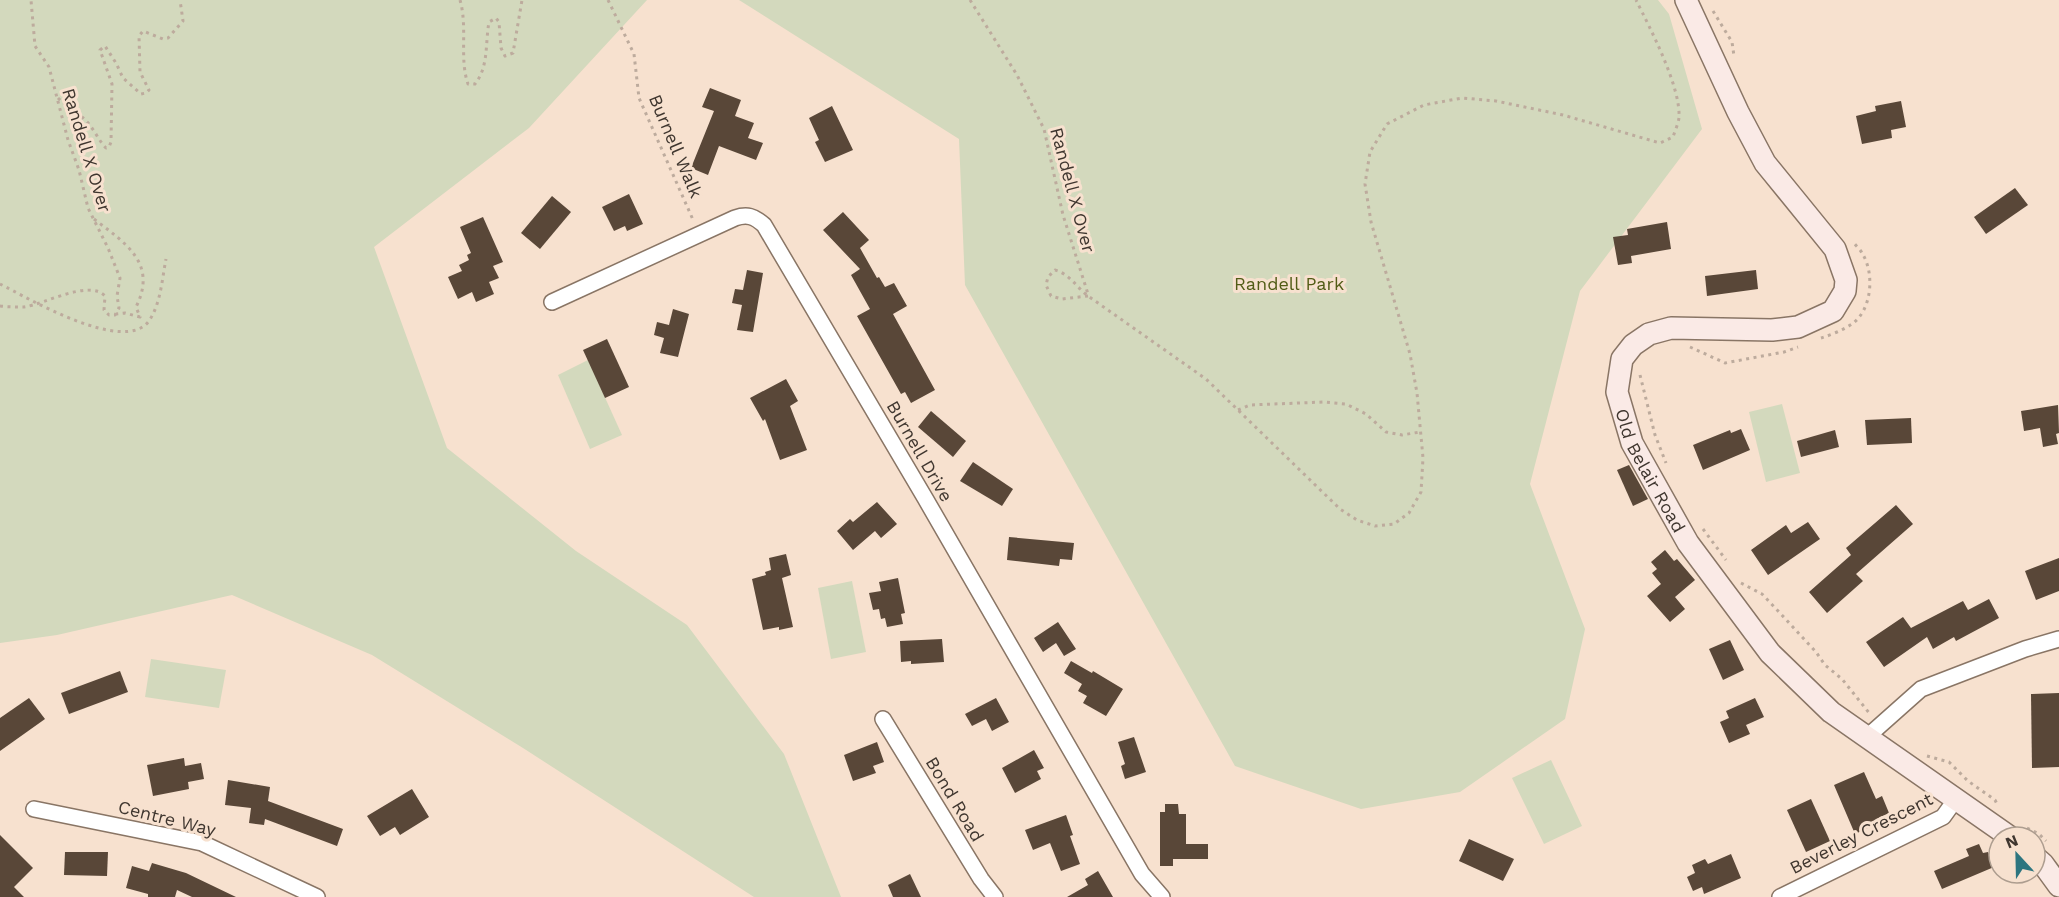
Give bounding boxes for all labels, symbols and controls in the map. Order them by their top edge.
street label: Randell X Over [58,85,116,215]
street label: Burnell Walk [645,91,707,201]
street label: Randell X Over [1046,125,1100,255]
park label: Randell Park [1234,273,1344,294]
street label: Burnell Drive [883,397,957,505]
street label: Old Belair Road [1612,406,1690,536]
street label: Bond Road [922,753,988,845]
street label: Beverley Crescent [1786,788,1936,878]
street label: Centre Way [116,796,219,840]
north arrow [1987,825,2047,885]
text: N [2003,831,2021,853]

